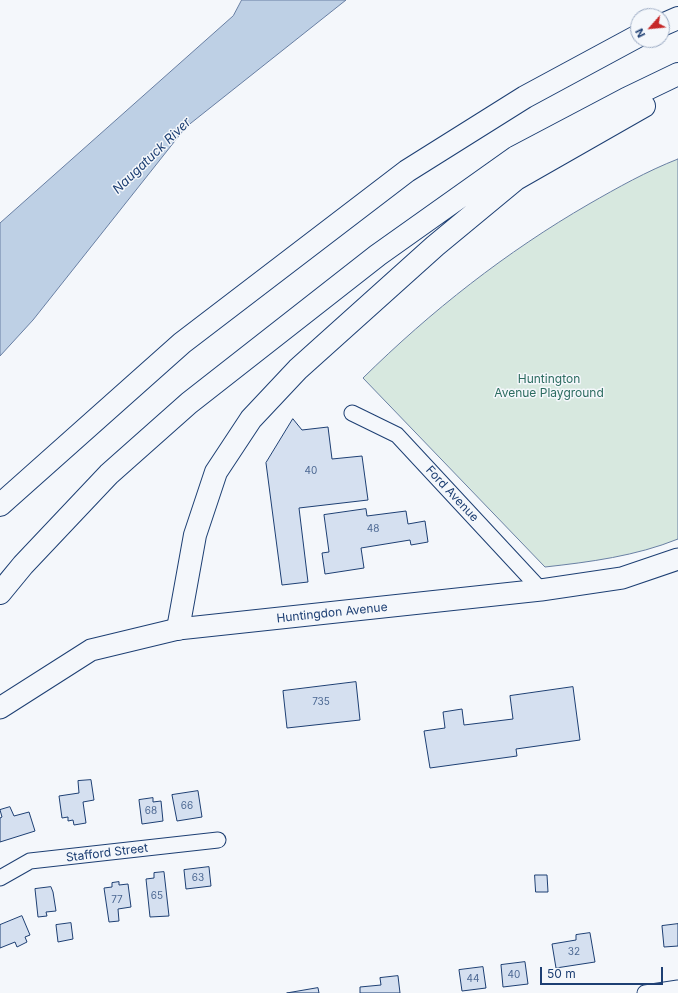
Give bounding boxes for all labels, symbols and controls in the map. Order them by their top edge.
north arrow [630,8,670,48]
text: N [632,26,648,40]
water label: Naugatuck River [110,115,194,197]
park label: Huntington Avenue Playground [494,372,604,400]
street label: Ford Avenue [423,463,481,525]
house number: 40 [305,465,317,477]
house number: 48 [367,523,379,535]
street label: Huntingdon Avenue [276,600,388,626]
house number: 735 [312,696,330,708]
house number: 66 [181,800,193,812]
house number: 68 [145,805,157,817]
street label: Stafford Street [65,841,149,865]
house number: 63 [192,872,204,884]
house number: 65 [151,890,163,902]
house number: 77 [111,894,123,906]
house number: 32 [568,946,580,958]
scale bar [542,959,665,985]
text: 50 m [547,966,576,981]
house number: 40 [508,969,520,981]
house number: 44 [467,973,479,985]

